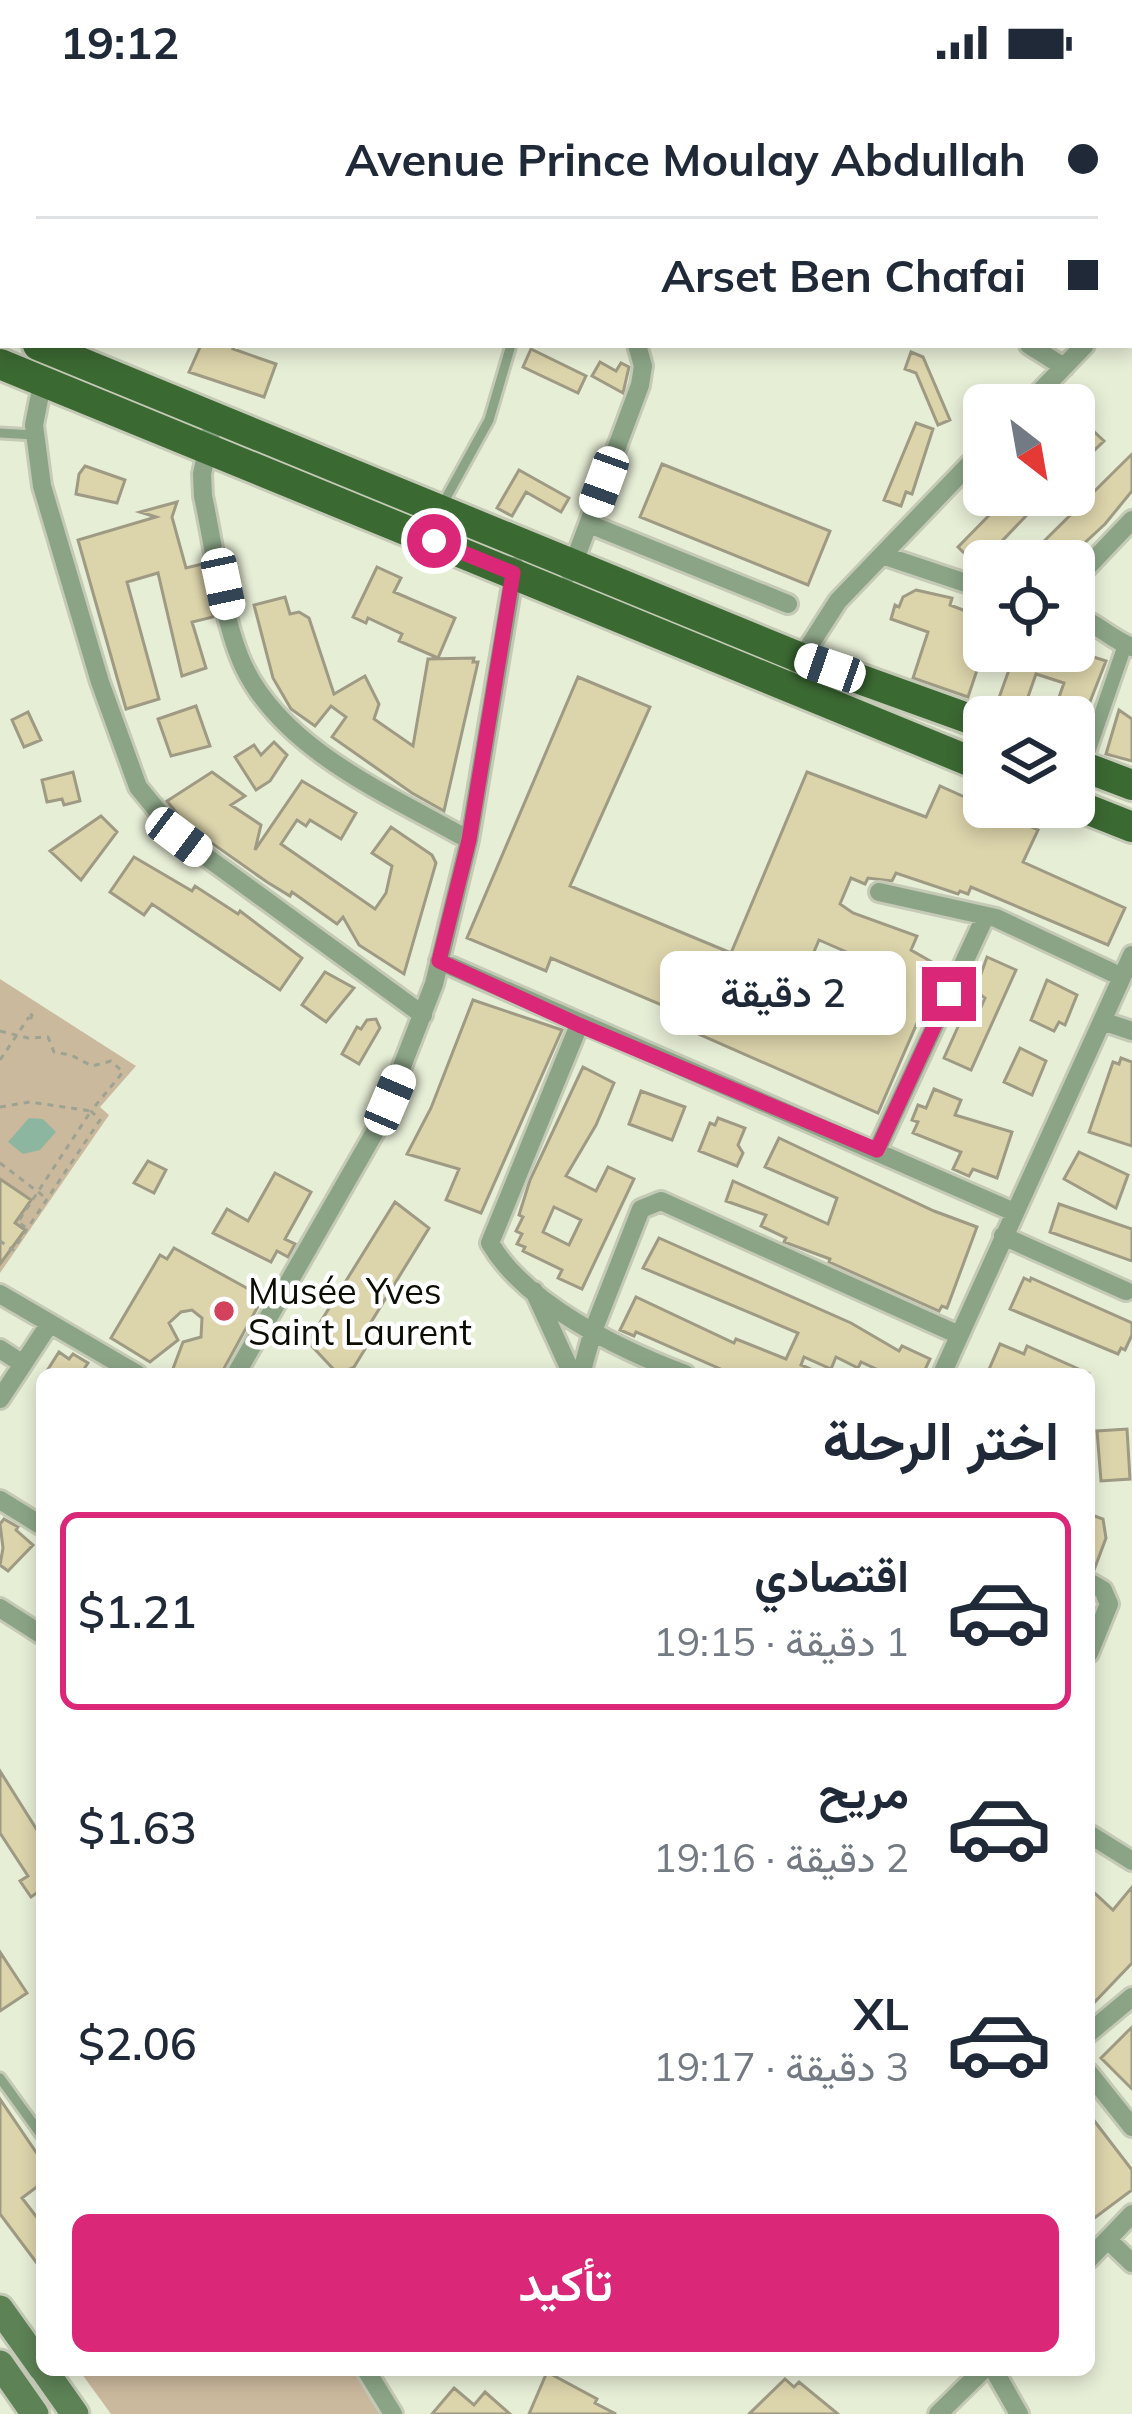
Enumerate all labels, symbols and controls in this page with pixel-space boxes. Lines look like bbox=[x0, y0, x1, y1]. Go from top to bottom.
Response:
text: 19:12 bbox=[60, 14, 179, 70]
text: Avenue Prince Moulay Abdullah bbox=[345, 131, 1026, 187]
text: Arset Ben Chafai bbox=[661, 247, 1026, 303]
north arrow bbox=[963, 384, 1095, 516]
map controls bbox=[963, 384, 1095, 828]
car bbox=[575, 442, 633, 522]
route start bbox=[407, 514, 461, 568]
button: locate bbox=[963, 540, 1095, 672]
car bbox=[198, 545, 248, 623]
car bbox=[790, 639, 870, 697]
button: layers bbox=[963, 696, 1095, 828]
car bbox=[139, 801, 219, 873]
callout: 2 دقيقة bbox=[661, 952, 907, 1036]
route end bbox=[922, 967, 976, 1021]
text: 2 دقيقة bbox=[720, 968, 846, 1017]
car bbox=[359, 1060, 421, 1140]
place label: Musée Yves Saint Laurent bbox=[248, 1268, 472, 1354]
marker: Musée Yves Saint Laurent bbox=[211, 1298, 237, 1324]
text: اختر الرحلة bbox=[823, 1406, 1059, 1474]
text: اقتصادي bbox=[754, 1547, 909, 1603]
icon: car bbox=[945, 1557, 1053, 1665]
text: $1.21 bbox=[78, 1583, 197, 1639]
text: 1 دقيقة · 19:15 bbox=[653, 1617, 909, 1666]
text: مريح bbox=[818, 1763, 909, 1819]
icon: car bbox=[945, 1773, 1053, 1881]
text: $1.63 bbox=[78, 1799, 197, 1855]
text: 2 دقيقة · 19:16 bbox=[653, 1833, 909, 1882]
text: XL bbox=[854, 1985, 909, 2041]
icon: car bbox=[945, 1989, 1053, 2097]
text: $2.06 bbox=[78, 2015, 197, 2071]
text: 3 دقيقة · 19:17 bbox=[653, 2042, 909, 2091]
button: تأكيد bbox=[72, 2214, 1059, 2352]

